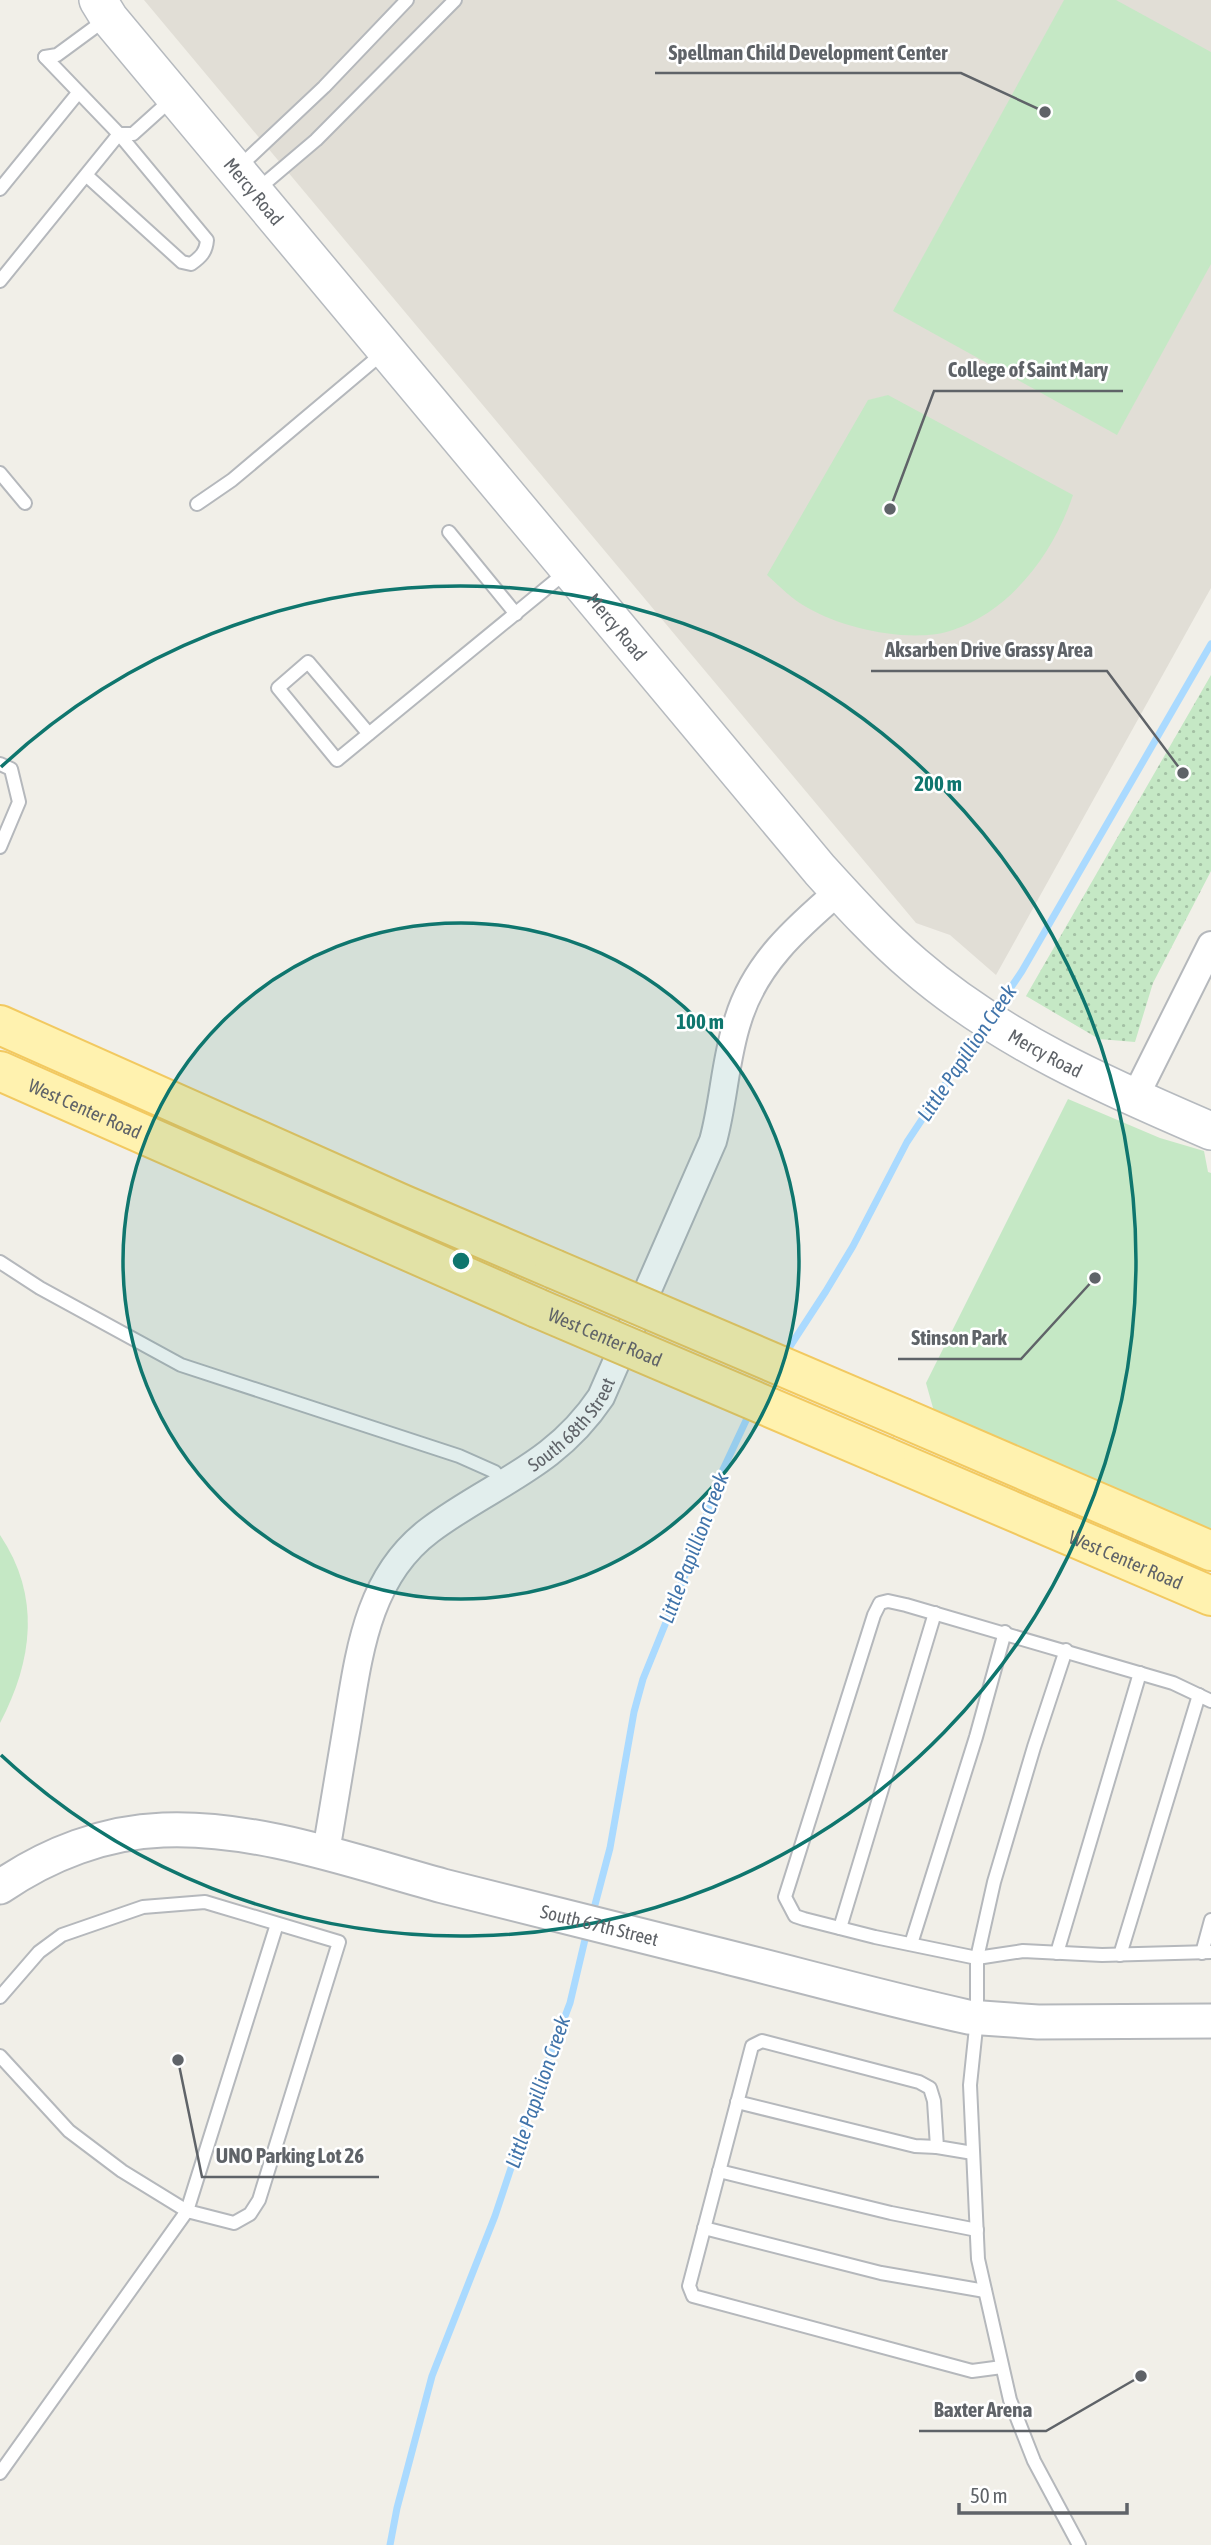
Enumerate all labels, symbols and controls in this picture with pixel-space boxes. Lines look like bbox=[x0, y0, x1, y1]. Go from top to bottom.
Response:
callout: Spellman Child Development Center bbox=[655, 31, 961, 73]
text: Spellman Child Development Center bbox=[669, 40, 948, 64]
street label: Mercy Road bbox=[219, 153, 288, 229]
callout: College of Saint Mary bbox=[934, 349, 1123, 391]
text: College of Saint Mary bbox=[948, 357, 1109, 381]
street label: Mercy Road bbox=[583, 589, 651, 665]
callout: Aksarben Drive Grassy Area bbox=[871, 629, 1107, 671]
text: Aksarben Drive Grassy Area bbox=[884, 637, 1093, 661]
text: 200 m bbox=[914, 771, 962, 795]
water label: Little Papillion Creek bbox=[912, 979, 1021, 1125]
text: 100 m bbox=[676, 1009, 724, 1033]
street label: Mercy Road bbox=[1004, 1024, 1086, 1082]
street label: West Center Road bbox=[25, 1074, 145, 1143]
centre of rings bbox=[449, 1249, 473, 1273]
street label: West Center Road bbox=[545, 1303, 665, 1371]
callout: Stinson Park bbox=[898, 1317, 1021, 1359]
text: Stinson Park bbox=[911, 1325, 1007, 1349]
street label: South 68th Street bbox=[524, 1374, 619, 1476]
water label: Little Papillion Creek bbox=[653, 1468, 733, 1626]
street label: West Center Road bbox=[1066, 1526, 1186, 1594]
street label: South 67th Street bbox=[538, 1900, 661, 1950]
water label: Little Papillion Creek bbox=[500, 2012, 575, 2171]
callout: UNO Parking Lot 26 bbox=[202, 2135, 379, 2177]
text: UNO Parking Lot 26 bbox=[216, 2143, 364, 2167]
callout: Baxter Arena bbox=[919, 2389, 1046, 2431]
text: Baxter Arena bbox=[934, 2397, 1033, 2421]
scale bar bbox=[959, 2472, 1127, 2516]
text: 50 m bbox=[970, 2483, 1008, 2507]

